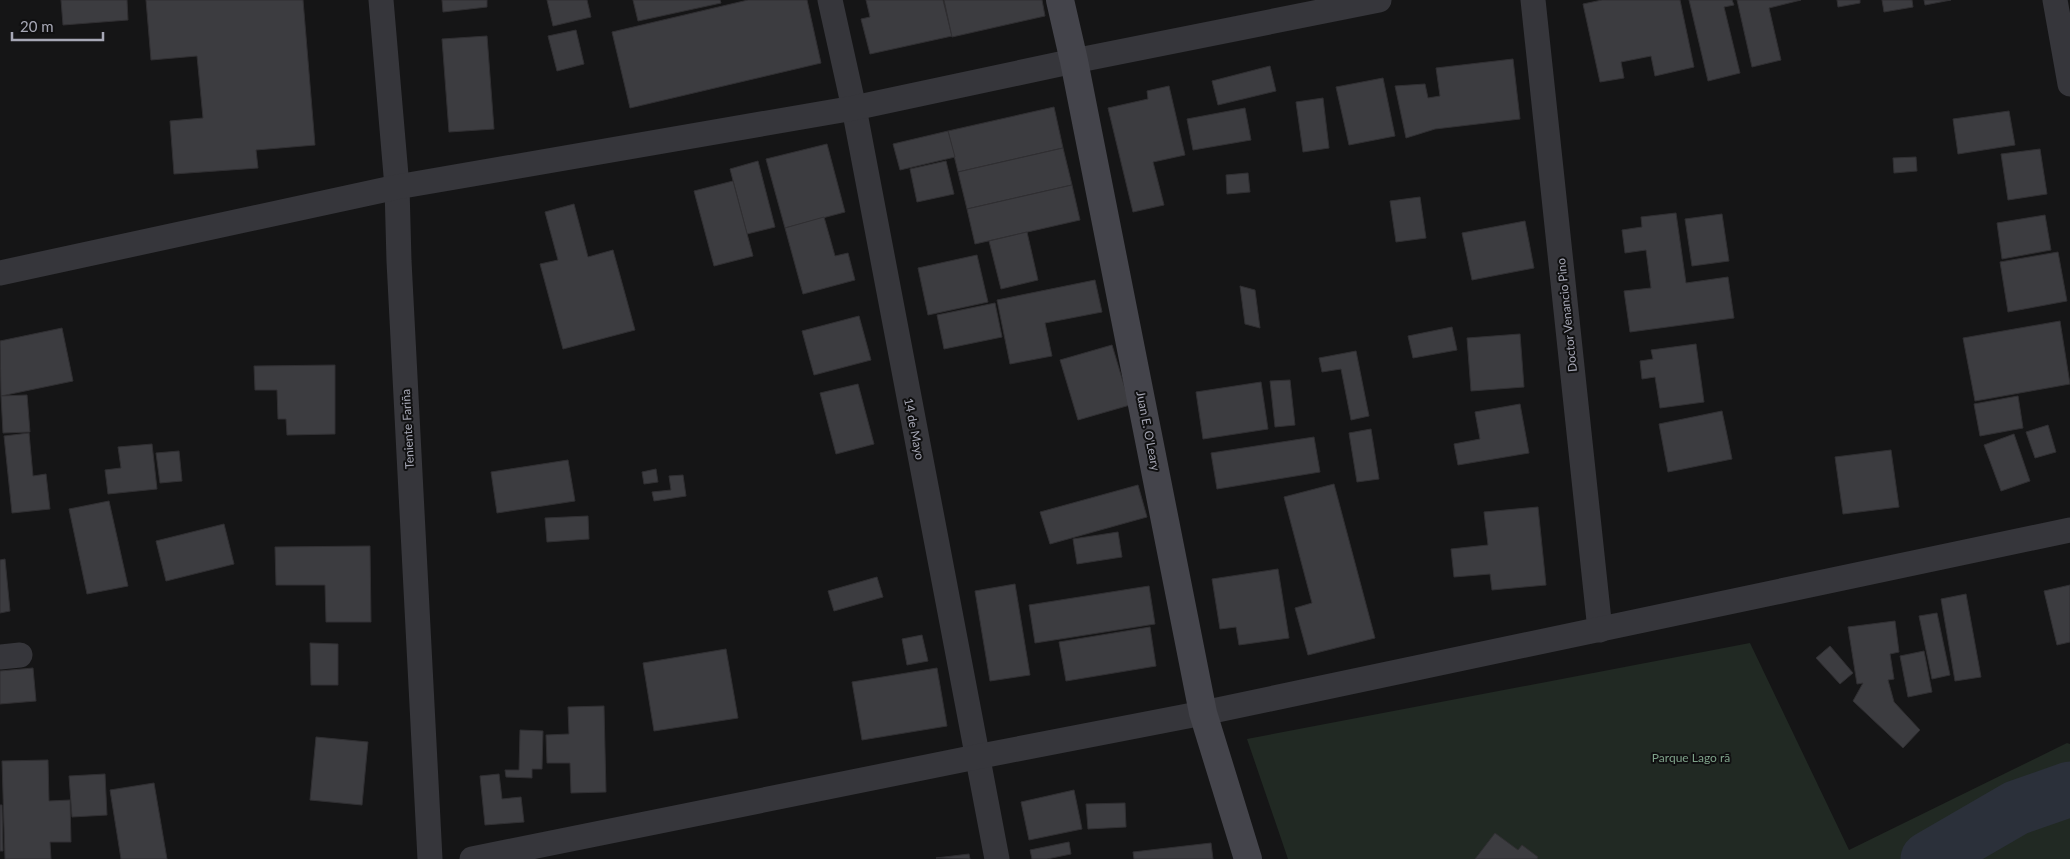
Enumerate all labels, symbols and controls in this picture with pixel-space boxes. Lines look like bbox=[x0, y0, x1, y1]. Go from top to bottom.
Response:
scale bar bbox=[12, 10, 104, 42]
text: 20 m bbox=[20, 17, 54, 35]
street label: Doctor Venancio Pino bbox=[1553, 257, 1580, 373]
street label: Teniente Fariña bbox=[398, 389, 417, 469]
street label: Juan E. O'Leary bbox=[1133, 390, 1164, 473]
street label: 14 de Mayo bbox=[901, 397, 928, 461]
park label: Parque Lago rã bbox=[1652, 750, 1730, 765]

